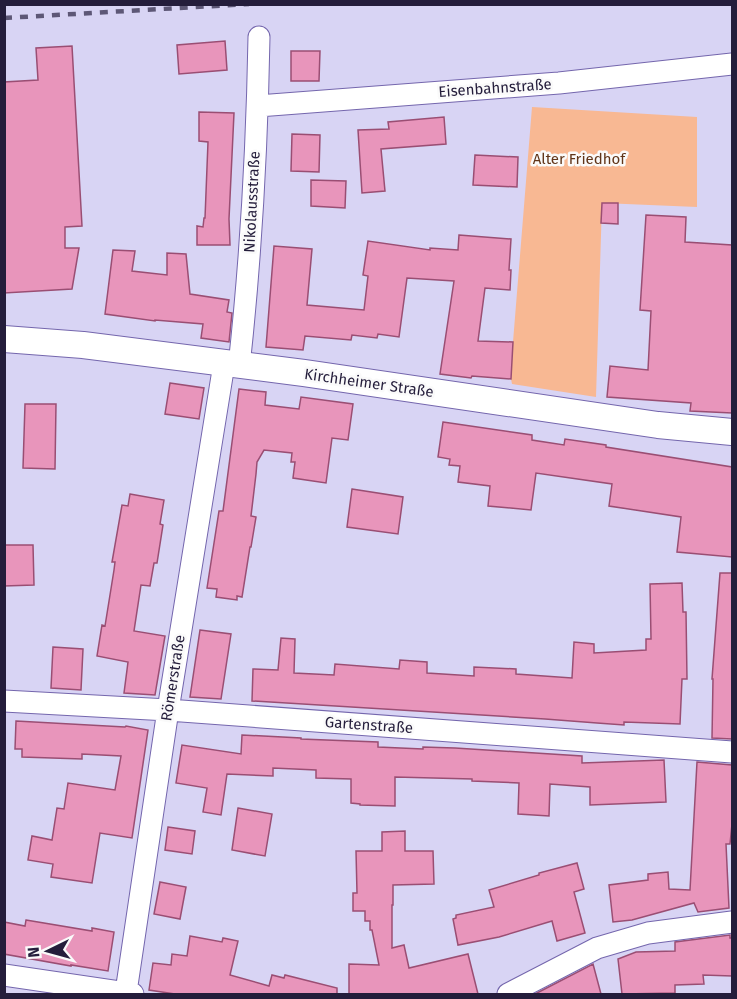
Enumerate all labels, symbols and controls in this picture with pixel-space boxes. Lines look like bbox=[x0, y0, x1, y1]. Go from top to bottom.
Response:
street label: Eisenbahnstraße bbox=[438, 75, 552, 101]
park label: Alter Friedhof bbox=[533, 150, 626, 168]
street label: Nikolausstraße bbox=[240, 151, 264, 253]
street label: Kirchheimer Straße bbox=[303, 365, 435, 401]
street label: Römerstraße bbox=[157, 634, 189, 722]
street label: Gartenstraße bbox=[324, 713, 414, 737]
north arrow bbox=[18, 921, 78, 981]
text: N bbox=[24, 946, 43, 958]

